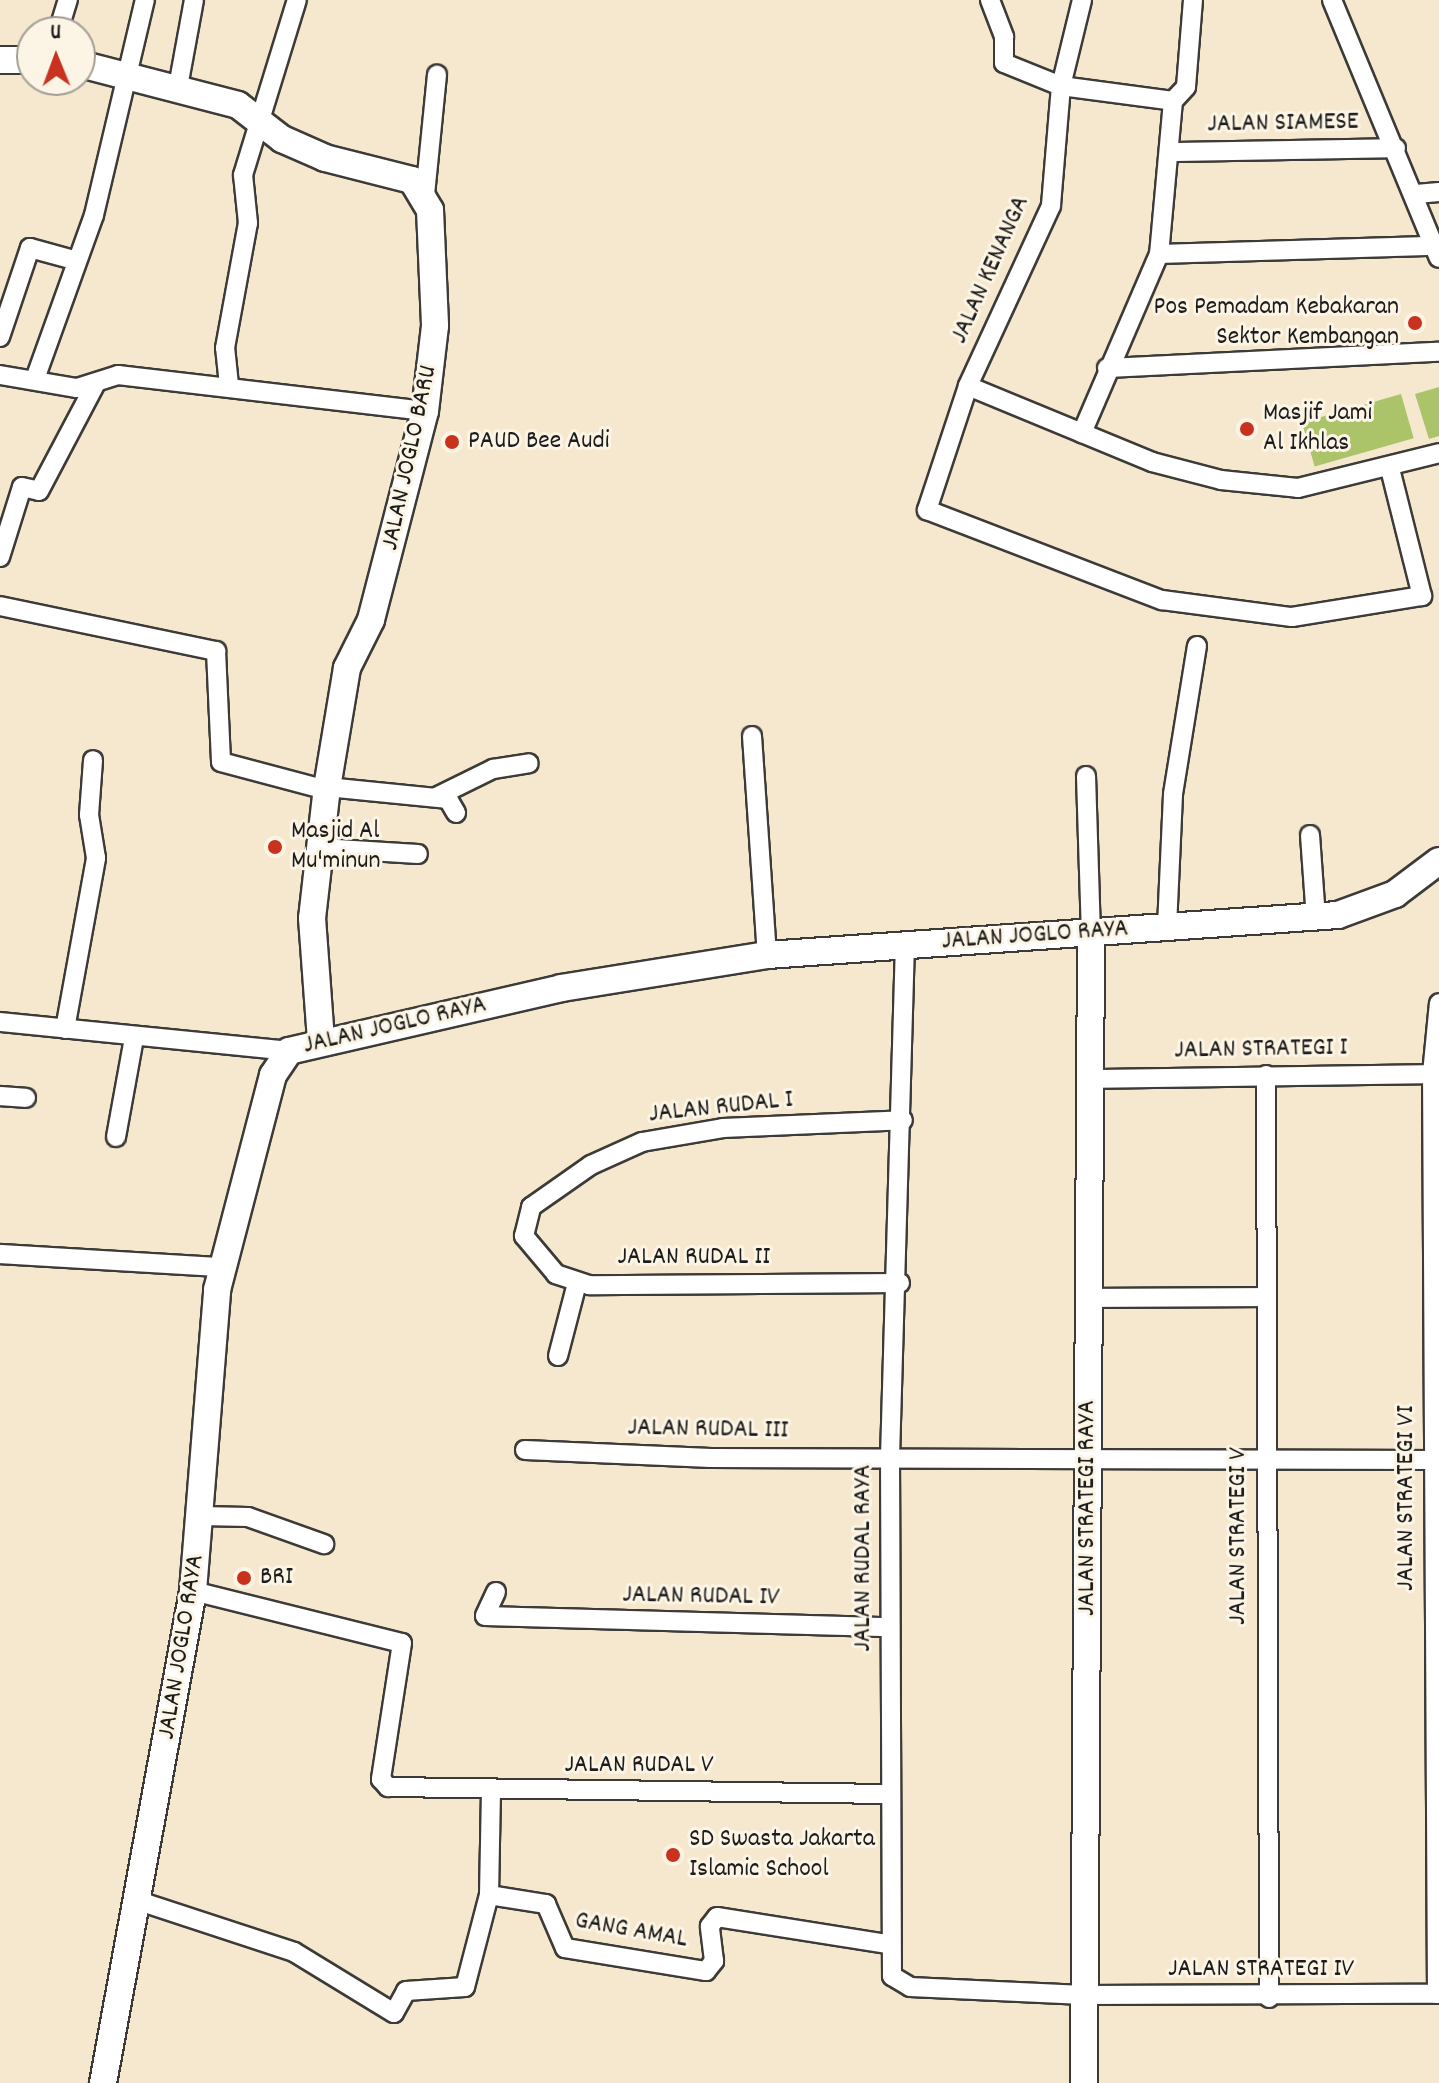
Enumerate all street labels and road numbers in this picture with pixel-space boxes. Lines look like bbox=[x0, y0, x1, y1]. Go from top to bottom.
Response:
street label: JALAN SIAMESE bbox=[1207, 107, 1359, 141]
street label: JALAN KENANGA bbox=[945, 191, 1037, 349]
street label: JALAN JOGLO BARU bbox=[375, 363, 445, 553]
street label: JALAN JOGLO RAYA bbox=[941, 914, 1129, 958]
street label: JALAN JOGLO RAYA bbox=[300, 990, 490, 1062]
street label: JALAN STRATEGI I bbox=[1174, 1033, 1348, 1067]
street label: JALAN RUDAL I bbox=[647, 1085, 795, 1131]
street label: JALAN RUDAL II bbox=[618, 1242, 770, 1274]
street label: JALAN STRATEGI RAYA bbox=[1072, 1400, 1104, 1616]
street label: JALAN STRATEGI VI bbox=[1391, 1405, 1423, 1591]
street label: JALAN RUDAL III bbox=[627, 1413, 789, 1447]
street label: JALAN STRATEGI V bbox=[1223, 1447, 1255, 1625]
street label: JALAN RUDAL RAYA bbox=[848, 1464, 880, 1652]
street label: JALAN JOGLO RAYA bbox=[152, 1552, 212, 1742]
street label: JALAN RUDAL IV bbox=[622, 1580, 780, 1614]
street label: JALAN RUDAL V bbox=[564, 1750, 714, 1782]
street label: GANG AMAL bbox=[572, 1906, 690, 1956]
street label: JALAN STRATEGI IV bbox=[1168, 1954, 1354, 1986]

